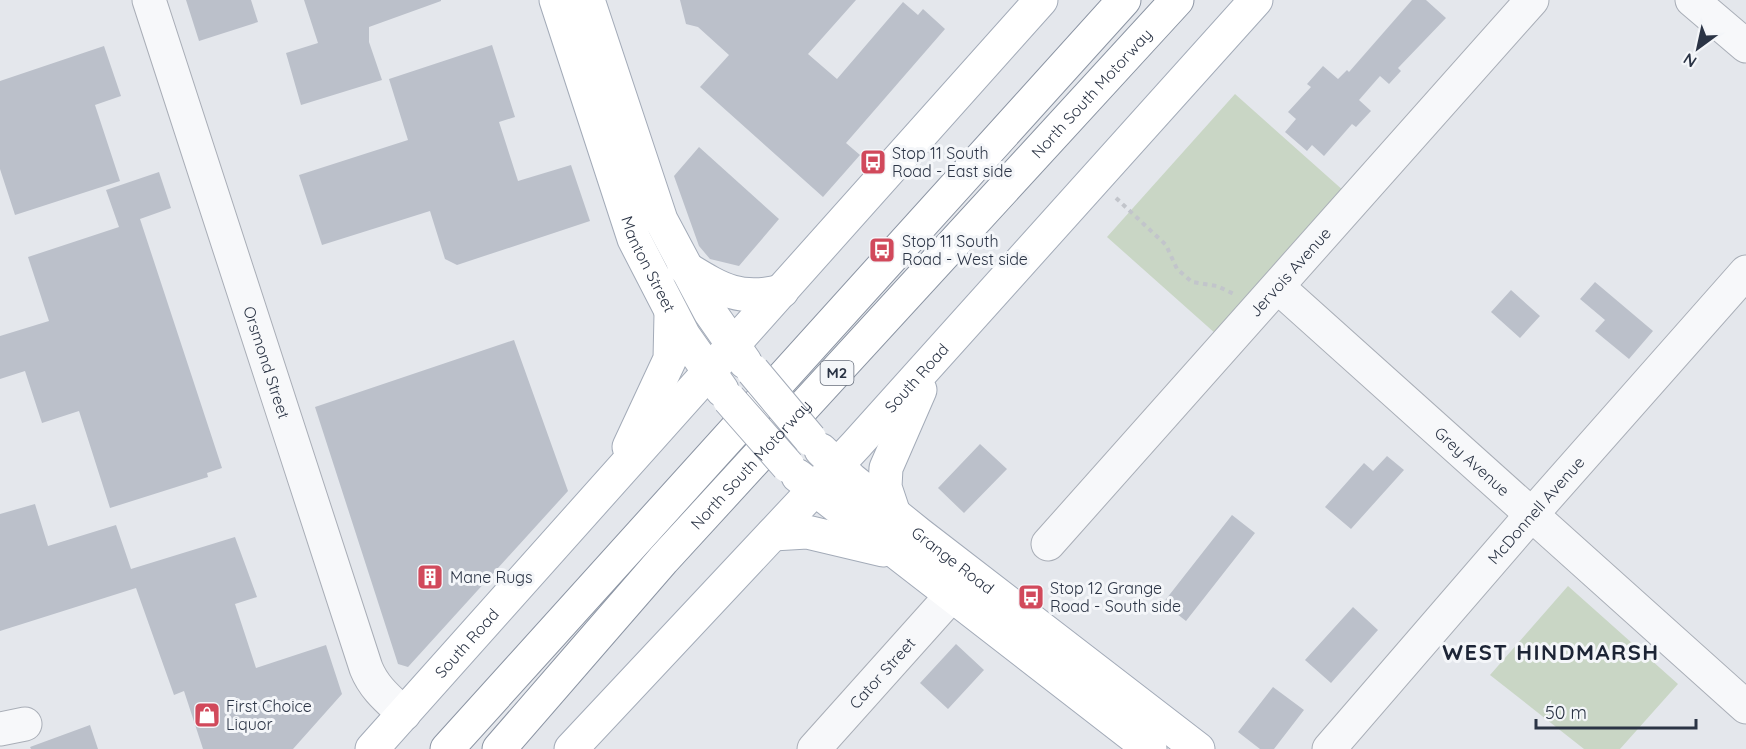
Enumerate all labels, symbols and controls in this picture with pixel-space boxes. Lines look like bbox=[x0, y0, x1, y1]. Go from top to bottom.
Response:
north arrow bbox=[1668, 18, 1728, 78]
street label: North South Motorway bbox=[1027, 24, 1156, 162]
text: N bbox=[1679, 49, 1700, 72]
place label: Stop 11 South Road - East side bbox=[892, 143, 1012, 181]
bus stop icon: Stop 11 South Road - East side bbox=[858, 147, 888, 177]
street label: Manton Street bbox=[617, 213, 680, 315]
street label: Jervois Avenue bbox=[1245, 223, 1335, 321]
place label: Stop 11 South Road - West side bbox=[902, 231, 1028, 269]
bus stop icon: Stop 11 South Road - West side bbox=[867, 235, 897, 265]
street label: Orsmond Street bbox=[239, 303, 294, 421]
street label: South Road bbox=[880, 339, 953, 417]
road number: M2 bbox=[820, 361, 854, 385]
street label: North South Motorway bbox=[686, 395, 815, 533]
street label: Grey Avenue bbox=[1431, 422, 1514, 500]
street label: McDonnell Avenue bbox=[1483, 452, 1588, 568]
street label: Grange Road bbox=[908, 522, 998, 598]
building icon: Mane Rugs bbox=[415, 562, 445, 592]
place label: Mane Rugs bbox=[450, 567, 532, 587]
place label: Stop 12 Grange Road - South side bbox=[1050, 578, 1181, 616]
bus stop icon: Stop 12 Grange Road - South side bbox=[1016, 582, 1046, 612]
street label: South Road bbox=[430, 604, 503, 682]
street label: Cator Street bbox=[845, 633, 919, 713]
district label: WEST HINDMARSH bbox=[1442, 638, 1660, 666]
scale bar bbox=[1536, 692, 1696, 730]
place label: First Choice Liquor bbox=[226, 696, 312, 734]
shop icon: First Choice Liquor bbox=[192, 700, 222, 730]
text: 50 m bbox=[1545, 701, 1587, 724]

